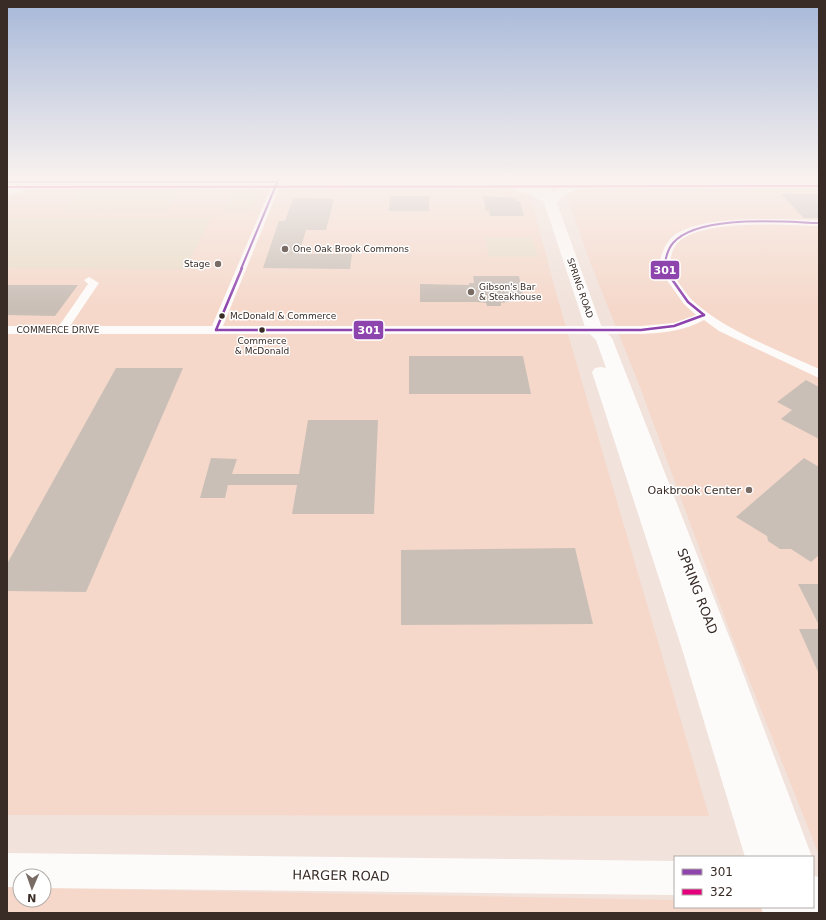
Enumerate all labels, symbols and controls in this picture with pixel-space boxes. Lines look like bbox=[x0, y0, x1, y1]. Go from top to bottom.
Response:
marker: One Oak Brook Commons bbox=[280, 244, 290, 254]
place label: One Oak Brook Commons bbox=[293, 244, 409, 254]
street label: SPRING ROAD bbox=[565, 257, 595, 319]
place label: Stage bbox=[184, 259, 210, 269]
marker: Stage bbox=[213, 259, 223, 269]
line badge: 301 bbox=[650, 260, 680, 280]
text: 301 bbox=[654, 264, 676, 277]
place label: Gibson's Bar & Steakhouse bbox=[479, 282, 542, 302]
marker: Gibson's Bar & Steakhouse bbox=[466, 287, 476, 297]
marker: McDonald & Commerce bbox=[217, 311, 227, 321]
place label: McDonald & Commerce bbox=[230, 311, 337, 321]
line badge: 301 bbox=[353, 320, 384, 340]
text: 301 bbox=[358, 324, 380, 337]
street label: COMMERCE DRIVE bbox=[17, 325, 100, 335]
marker: Commerce & McDonald bbox=[257, 325, 267, 335]
place label: Commerce & McDonald bbox=[235, 336, 289, 356]
place label: Oakbrook Center bbox=[648, 484, 741, 497]
marker: Oakbrook Center bbox=[744, 485, 754, 495]
street label: SPRING ROAD bbox=[674, 546, 721, 636]
legend bbox=[674, 856, 814, 908]
text: 301 bbox=[710, 865, 733, 879]
street label: HARGER ROAD bbox=[292, 867, 390, 884]
north arrow bbox=[12, 868, 52, 908]
text: 322 bbox=[710, 885, 733, 899]
text: N bbox=[27, 891, 37, 904]

